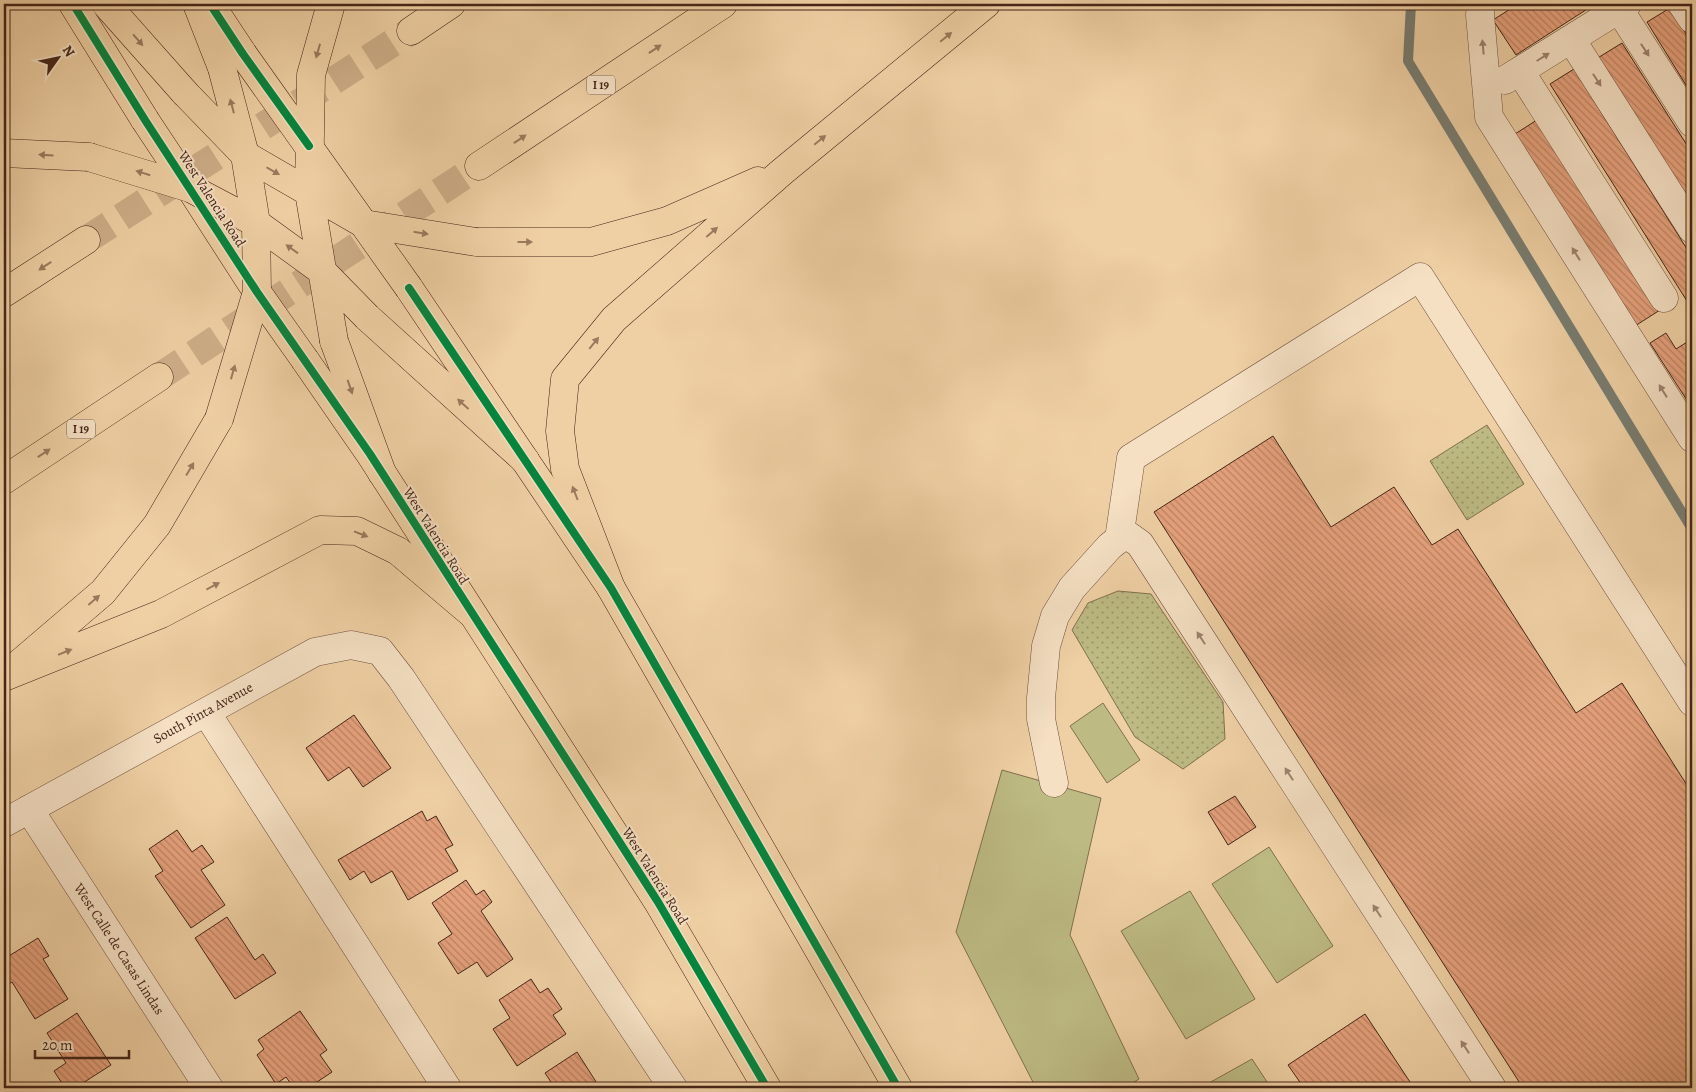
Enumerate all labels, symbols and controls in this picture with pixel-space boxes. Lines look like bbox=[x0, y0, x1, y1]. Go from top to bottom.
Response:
one-way arrow bbox=[939, 31, 952, 42]
north arrow bbox=[32, 32, 82, 82]
one-way arrow bbox=[133, 34, 144, 47]
one-way arrow bbox=[1478, 38, 1486, 54]
text: N bbox=[58, 42, 79, 61]
one-way arrow bbox=[314, 43, 322, 58]
one-way arrow bbox=[1641, 43, 1650, 56]
one-way arrow bbox=[648, 44, 662, 54]
one-way arrow bbox=[1536, 52, 1549, 61]
one-way arrow bbox=[1592, 74, 1602, 87]
road number: I 19 bbox=[587, 76, 615, 94]
one-way arrow bbox=[228, 98, 236, 113]
one-way arrow bbox=[513, 134, 527, 144]
one-way arrow bbox=[813, 134, 826, 145]
street label: West Valencia Road bbox=[173, 146, 250, 251]
one-way arrow bbox=[38, 151, 54, 159]
one-way arrow bbox=[267, 167, 280, 176]
one-way arrow bbox=[136, 169, 151, 177]
one-way arrow bbox=[706, 226, 718, 238]
one-way arrow bbox=[413, 230, 429, 238]
one-way arrow bbox=[517, 238, 533, 246]
one-way arrow bbox=[286, 244, 299, 255]
one-way arrow bbox=[1571, 247, 1581, 260]
one-way arrow bbox=[39, 262, 52, 271]
one-way arrow bbox=[588, 337, 599, 350]
one-way arrow bbox=[230, 365, 238, 380]
one-way arrow bbox=[347, 379, 354, 394]
one-way arrow bbox=[1658, 385, 1667, 398]
one-way arrow bbox=[458, 398, 470, 410]
road number: I 19 bbox=[67, 419, 95, 438]
one-way arrow bbox=[38, 448, 51, 458]
one-way arrow bbox=[185, 463, 194, 476]
street label: West Valencia Road bbox=[398, 483, 474, 588]
one-way arrow bbox=[571, 485, 579, 500]
one-way arrow bbox=[354, 531, 369, 538]
one-way arrow bbox=[206, 582, 221, 590]
one-way arrow bbox=[87, 594, 100, 605]
one-way arrow bbox=[1196, 631, 1205, 644]
one-way arrow bbox=[58, 648, 72, 656]
street label: South Pinta Avenue bbox=[150, 678, 256, 748]
one-way arrow bbox=[1284, 768, 1293, 781]
street label: West Valencia Road bbox=[617, 823, 693, 928]
street label: West Calle de Casas Lindas bbox=[69, 879, 169, 1018]
one-way arrow bbox=[1372, 904, 1382, 917]
scale bar bbox=[35, 1027, 129, 1059]
text: 20 m bbox=[42, 1035, 73, 1055]
one-way arrow bbox=[1460, 1041, 1470, 1054]

